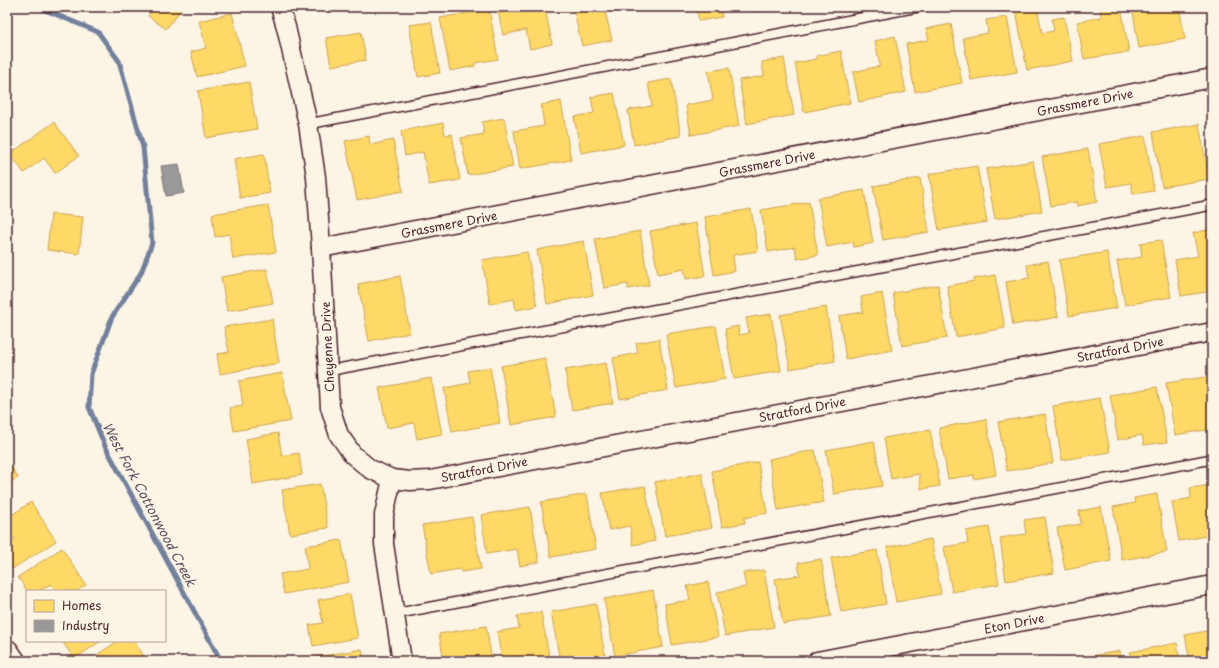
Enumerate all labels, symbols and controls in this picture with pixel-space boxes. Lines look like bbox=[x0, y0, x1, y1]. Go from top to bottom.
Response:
street label: Grassmere Drive bbox=[1035, 84, 1135, 120]
street label: Grassmere Drive bbox=[717, 145, 817, 181]
street label: Grassmere Drive bbox=[399, 206, 499, 242]
street label: Cheyenne Drive bbox=[316, 301, 338, 393]
street label: Stratford Drive bbox=[1075, 332, 1165, 366]
street label: Stratford Drive bbox=[757, 392, 847, 426]
water label: West Fork Cottonwood Creek bbox=[99, 419, 202, 590]
street label: Stratford Drive bbox=[439, 452, 529, 486]
legend bbox=[26, 590, 166, 642]
text: Homes bbox=[62, 596, 101, 614]
street label: Eton Drive bbox=[982, 608, 1046, 638]
text: Industry bbox=[62, 616, 110, 634]

